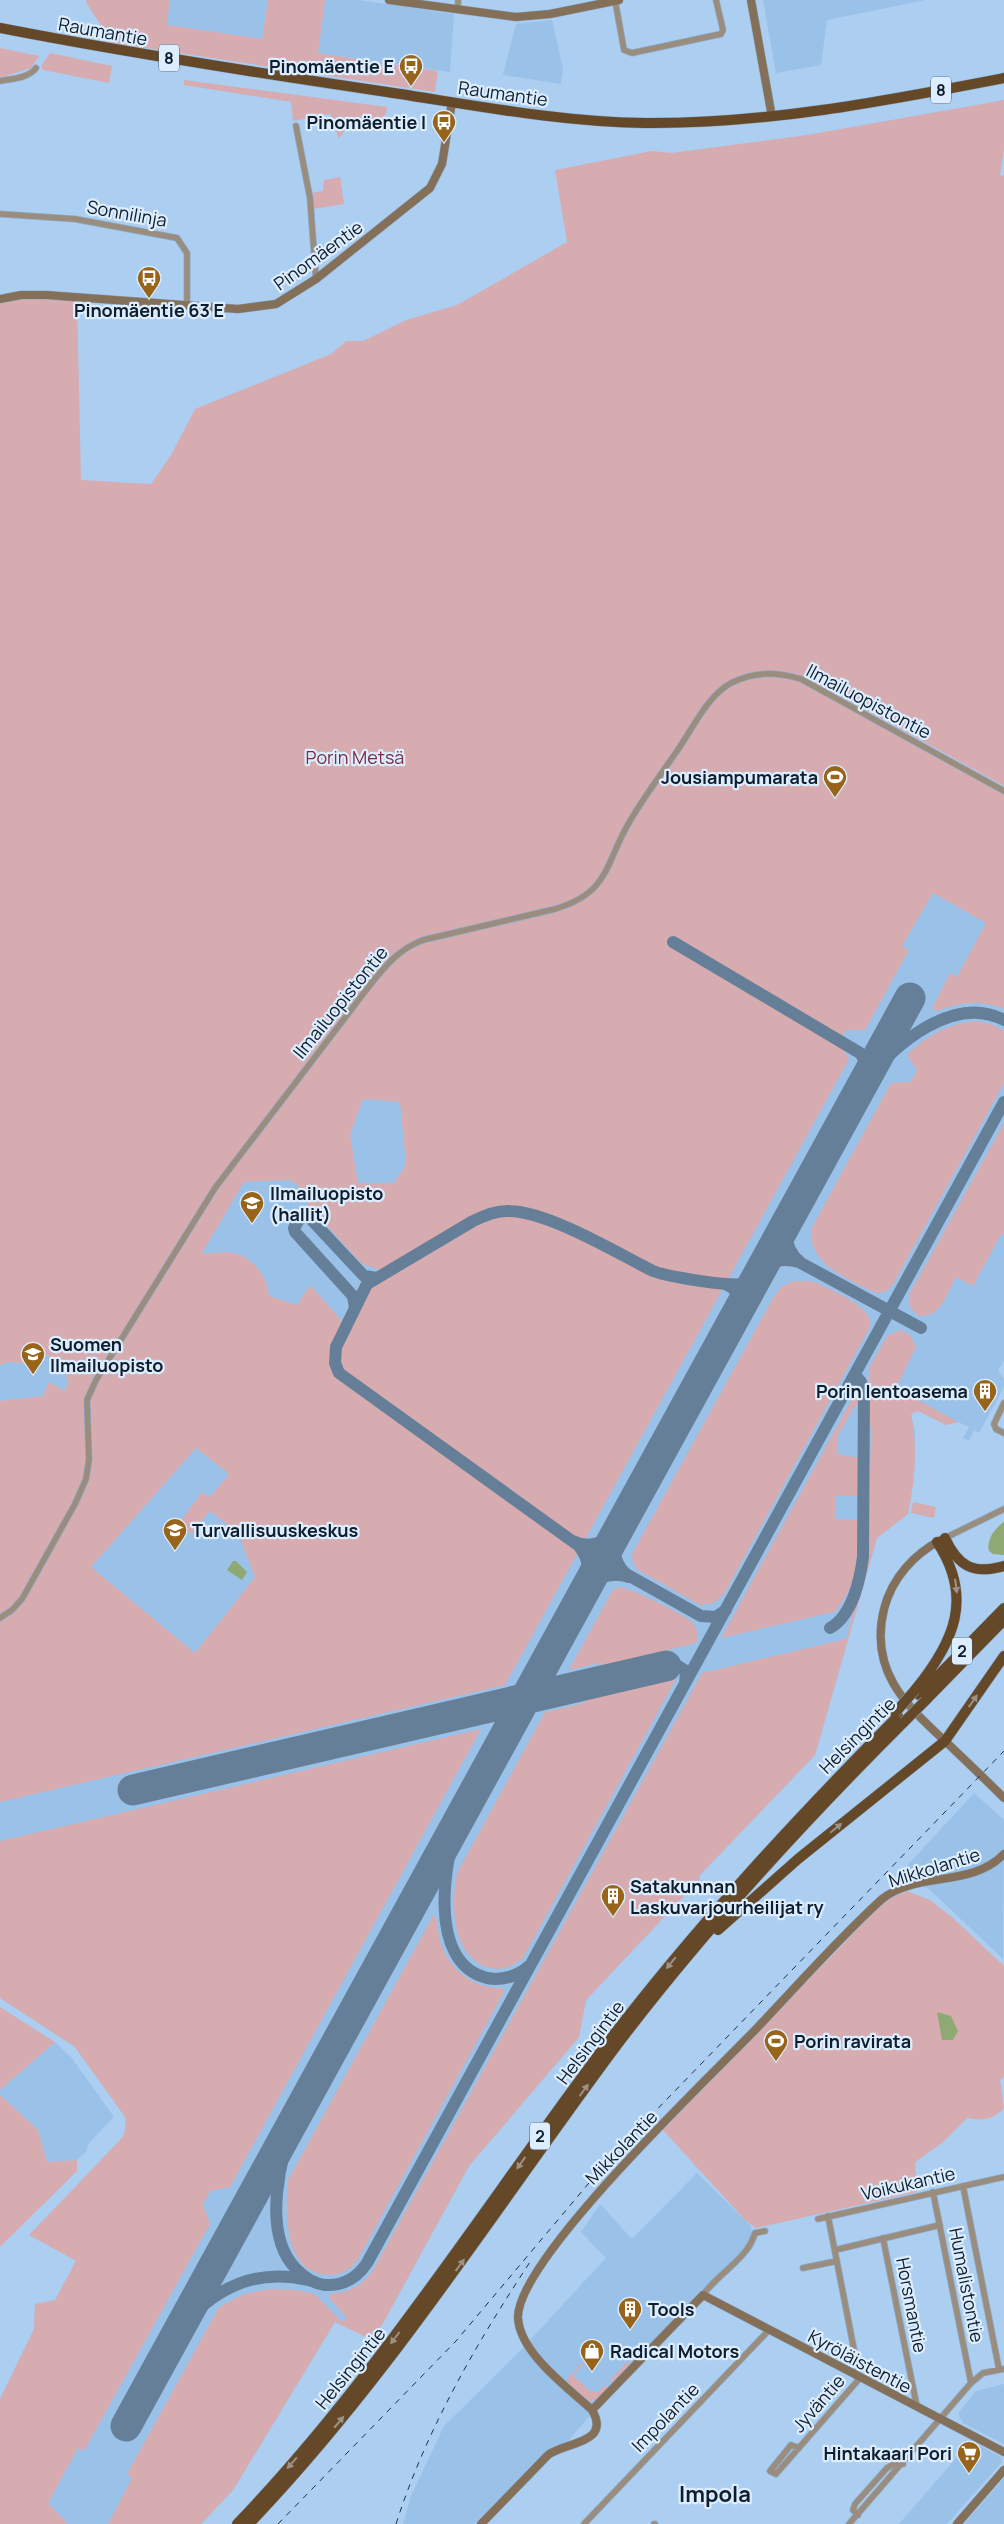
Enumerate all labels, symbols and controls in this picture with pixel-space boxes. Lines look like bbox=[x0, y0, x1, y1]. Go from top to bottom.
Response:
street label: Raumantie bbox=[57, 11, 149, 51]
road number: 8 bbox=[159, 44, 179, 72]
bus stop icon: Pinomäentie E bbox=[398, 53, 424, 87]
place label: Pinomäentie E bbox=[269, 54, 394, 78]
street label: Raumantie bbox=[457, 75, 549, 111]
road number: 8 bbox=[931, 76, 951, 104]
bus stop icon: Pinomäentie I bbox=[431, 109, 457, 143]
place label: Pinomäentie I bbox=[307, 110, 426, 134]
street label: Sonnilinja bbox=[85, 194, 169, 232]
street label: Pinomäentie bbox=[269, 215, 367, 295]
bus stop icon: Pinomäentie 63 E bbox=[136, 265, 162, 299]
place label: Pinomäentie 63 E bbox=[74, 298, 224, 322]
street label: Ilmailuopistontie bbox=[803, 658, 935, 744]
park label: Porin Metsä bbox=[306, 745, 404, 769]
sports icon: Jousiampumarata bbox=[822, 764, 848, 798]
place label: Jousiampumarata bbox=[661, 765, 818, 789]
street label: Ilmailuopistontie bbox=[287, 941, 393, 1063]
place label: Ilmailuopisto (hallit) bbox=[270, 1181, 383, 1226]
school or university icon: Ilmailuopisto (hallit) bbox=[239, 1190, 265, 1224]
place label: Suomen Ilmailuopisto bbox=[50, 1332, 163, 1377]
school or university icon: Suomen Ilmailuopisto bbox=[20, 1341, 46, 1375]
building icon: Porin lentoasema bbox=[972, 1378, 998, 1412]
place label: Porin lentoasema bbox=[816, 1379, 968, 1403]
school or university icon: Turvallisuuskeskus bbox=[162, 1517, 188, 1551]
place label: Turvallisuuskeskus bbox=[192, 1518, 358, 1542]
one-way arrow bbox=[952, 1579, 960, 1595]
road number: 2 bbox=[952, 1638, 972, 1664]
street label: Helsingintie bbox=[814, 1692, 900, 1778]
one-way arrow bbox=[968, 1694, 978, 1708]
one-way arrow bbox=[829, 1823, 842, 1834]
street label: Mikkolantie bbox=[885, 1842, 983, 1892]
place label: Satakunnan Laskuvarjourheilijat ry bbox=[630, 1874, 824, 1919]
building icon: Satakunnan Laskuvarjourheilijat ry bbox=[600, 1883, 626, 1917]
one-way arrow bbox=[665, 1957, 676, 1970]
street label: Helsingintie bbox=[551, 1995, 629, 2089]
sports icon: Porin ravirata bbox=[763, 2028, 789, 2062]
place label: Porin ravirata bbox=[794, 2029, 911, 2053]
one-way arrow bbox=[579, 2084, 590, 2097]
street label: Mikkolantie bbox=[580, 2105, 662, 2189]
road number: 2 bbox=[530, 2122, 550, 2150]
one-way arrow bbox=[516, 2157, 526, 2170]
street label: Voikukantie bbox=[859, 2161, 957, 2205]
street label: Humalistontie bbox=[944, 2226, 990, 2344]
street label: Horsmantie bbox=[891, 2255, 933, 2355]
one-way arrow bbox=[454, 2259, 465, 2272]
building icon: Tools bbox=[617, 2296, 643, 2330]
place label: Tools bbox=[648, 2297, 695, 2321]
street label: Helsingintie bbox=[310, 2322, 390, 2414]
street label: Kyröläistentie bbox=[804, 2324, 916, 2398]
one-way arrow bbox=[390, 2331, 401, 2344]
shop icon: Radical Motors bbox=[579, 2338, 605, 2372]
place label: Radical Motors bbox=[610, 2339, 739, 2363]
street label: Jyväntie bbox=[786, 2369, 850, 2437]
street label: Impolantie bbox=[626, 2377, 704, 2457]
one-way arrow bbox=[334, 2416, 345, 2429]
supermarket icon: Hintakaari Pori bbox=[956, 2440, 982, 2474]
place label: Hintakaari Pori bbox=[824, 2441, 952, 2465]
one-way arrow bbox=[286, 2457, 298, 2469]
district label: Impola bbox=[679, 2479, 751, 2509]

